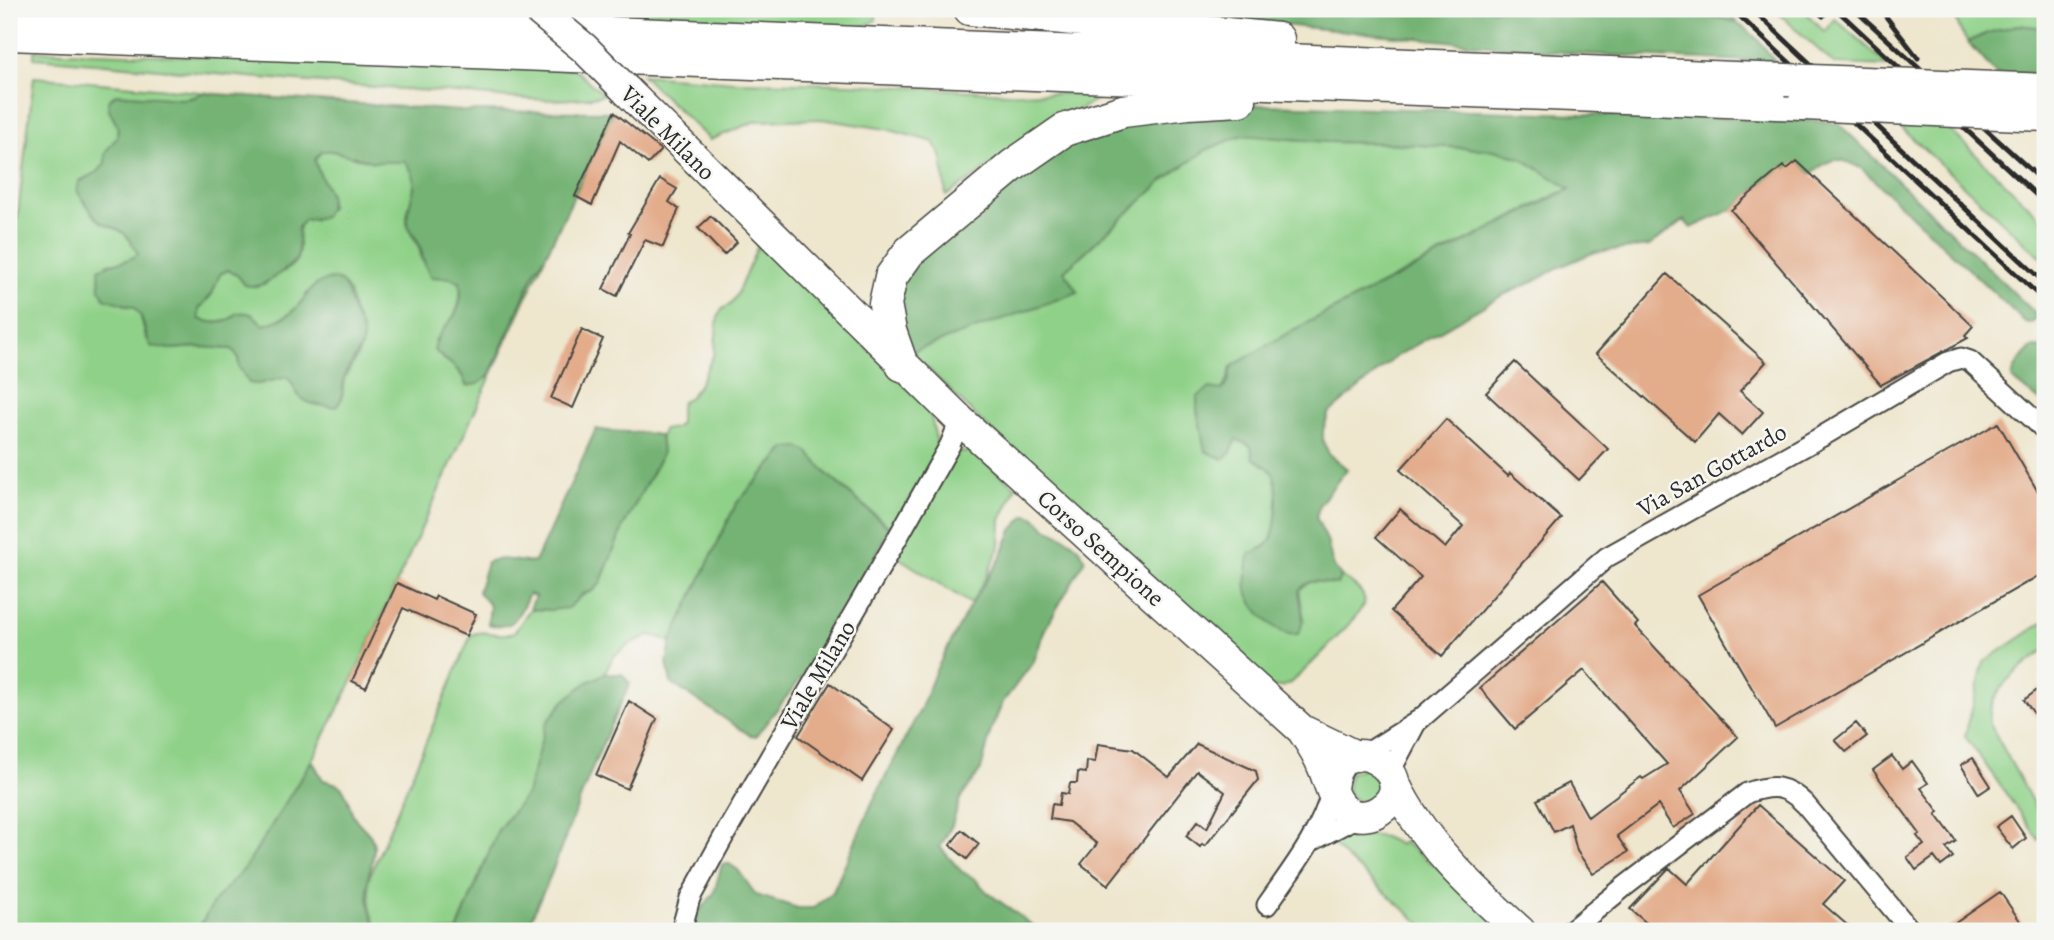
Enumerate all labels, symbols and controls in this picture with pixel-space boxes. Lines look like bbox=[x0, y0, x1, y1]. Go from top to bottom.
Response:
street label: Viale Milano bbox=[613, 78, 722, 187]
street label: Via San Gottardo bbox=[1631, 416, 1792, 525]
street label: Corso Sempione bbox=[1031, 482, 1171, 614]
street label: Viale Milano bbox=[772, 614, 863, 736]

